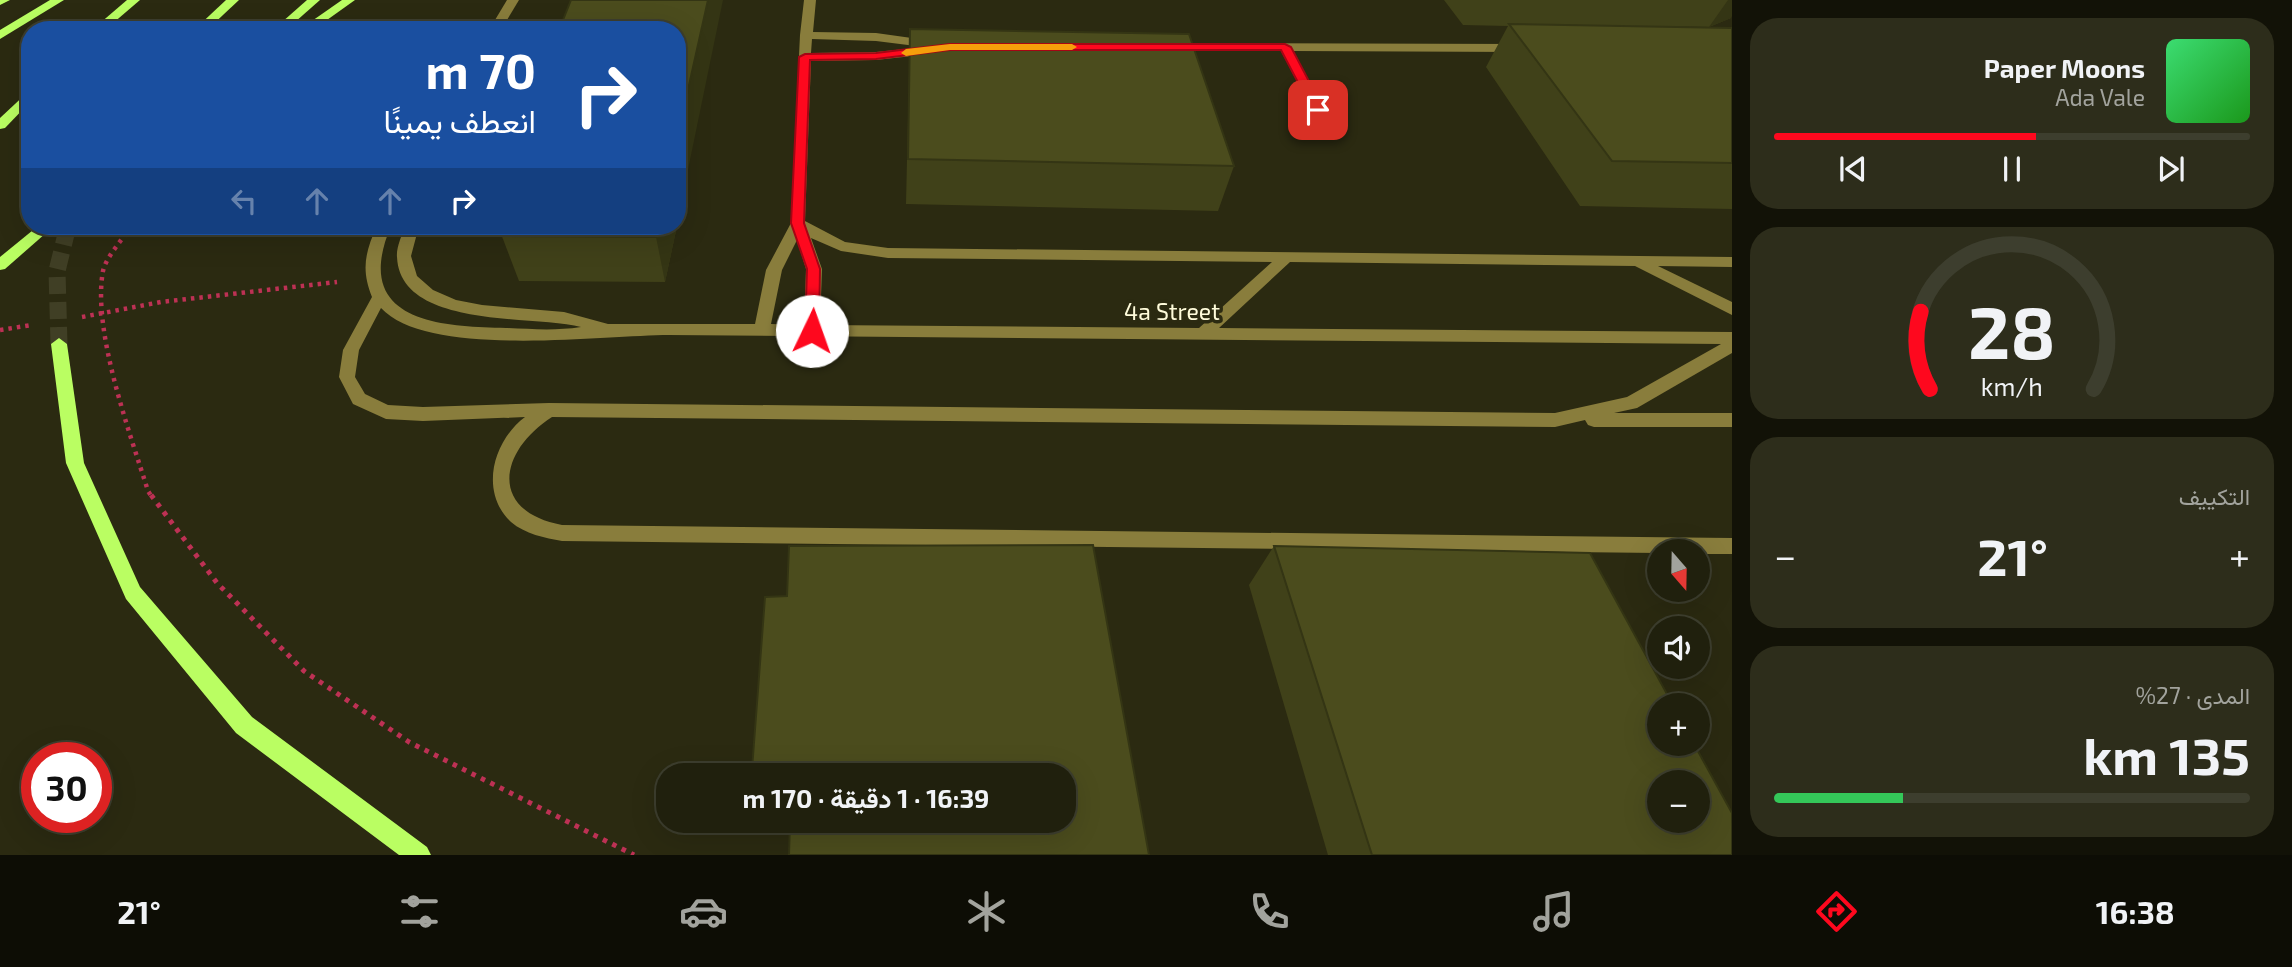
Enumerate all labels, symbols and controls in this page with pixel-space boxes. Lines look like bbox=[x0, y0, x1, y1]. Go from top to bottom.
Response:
text: 70 m bbox=[425, 40, 536, 99]
icon: right bbox=[560, 49, 651, 140]
text: Paper Moons bbox=[1984, 52, 2145, 83]
pin bbox=[1288, 80, 1348, 140]
text: Ada Vale bbox=[2055, 83, 2145, 111]
icon: arrive bbox=[1299, 91, 1337, 129]
text: انعطف يمينًا bbox=[384, 101, 536, 139]
icon: previous bbox=[1834, 150, 1872, 188]
icon: pause bbox=[1993, 150, 2031, 188]
icon: next bbox=[2152, 150, 2190, 188]
icon: left bbox=[225, 182, 263, 220]
icon: ahead bbox=[298, 182, 336, 220]
icon: ahead bbox=[371, 182, 409, 220]
icon: right bbox=[444, 182, 482, 220]
text: 28 bbox=[1968, 286, 2056, 374]
position arrow bbox=[775, 294, 849, 368]
street label: 4a Street bbox=[1124, 297, 1220, 325]
text: km/h bbox=[1981, 371, 2043, 401]
text: التكييف bbox=[2179, 482, 2250, 510]
text: 21° bbox=[1977, 524, 2048, 586]
text: − bbox=[1774, 532, 1796, 578]
text: + bbox=[2229, 532, 2250, 578]
north arrow bbox=[1647, 539, 1710, 602]
map controls bbox=[1647, 539, 1710, 833]
button: sound bbox=[1647, 616, 1710, 679]
text: المدى · 27% bbox=[2135, 681, 2250, 709]
button: + bbox=[1647, 693, 1710, 756]
text: 135 km bbox=[2083, 723, 2250, 785]
speed limit sign: 30 bbox=[21, 742, 112, 833]
button: − bbox=[1647, 770, 1710, 833]
text: 16:39 · 1 دقيقة · 170 m bbox=[743, 782, 989, 813]
icon: filters bbox=[395, 887, 444, 936]
icon: car bbox=[679, 887, 728, 936]
icon: climate bbox=[962, 887, 1011, 936]
icon: phone bbox=[1245, 887, 1294, 936]
icon: music bbox=[1529, 887, 1578, 936]
icon: directions bbox=[1812, 887, 1861, 936]
text: 21° bbox=[117, 892, 161, 930]
text: 16:38 bbox=[2096, 892, 2175, 930]

